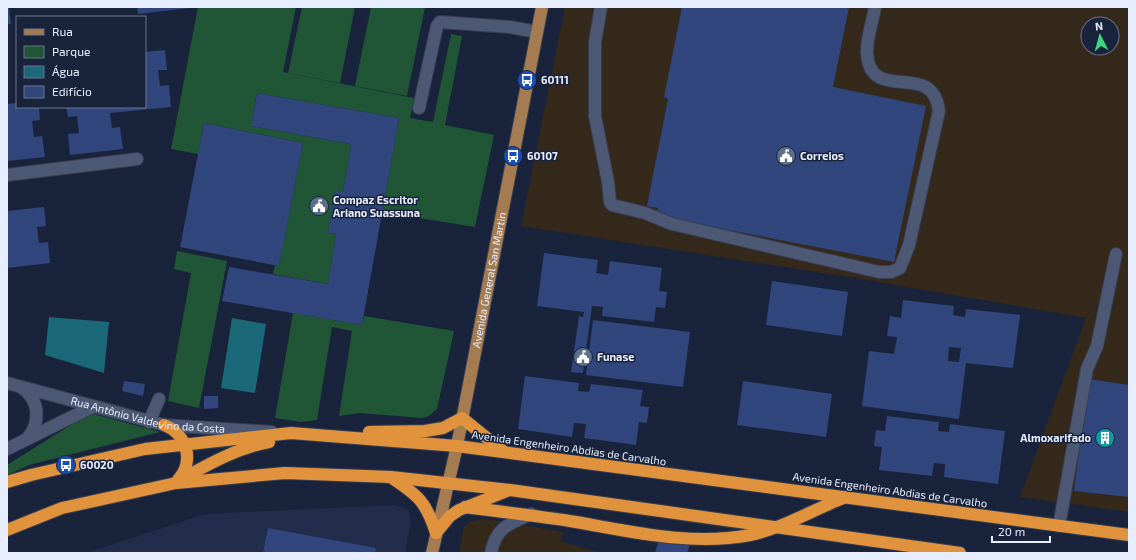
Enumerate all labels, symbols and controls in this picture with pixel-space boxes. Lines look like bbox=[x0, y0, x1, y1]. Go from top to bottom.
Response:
legend bbox=[16, 16, 146, 108]
north arrow bbox=[1080, 16, 1120, 56]
text: N bbox=[1094, 19, 1104, 32]
text: Rua bbox=[52, 24, 73, 38]
text: Parque bbox=[52, 44, 90, 58]
text: Água bbox=[52, 64, 80, 78]
bus stop icon: 60111 bbox=[516, 69, 538, 91]
place label: 60111 bbox=[541, 73, 569, 86]
text: Edifício bbox=[52, 84, 92, 98]
bus stop icon: 60107 bbox=[502, 145, 524, 167]
public building icon: Correios bbox=[775, 145, 797, 167]
place label: 60107 bbox=[527, 149, 558, 162]
place label: Correios bbox=[800, 149, 844, 162]
place label: Compaz Escritor Ariano Suassuna bbox=[333, 193, 420, 219]
public building icon: Compaz Escritor Ariano Suassuna bbox=[308, 195, 330, 217]
street label: Avenida General San Martin bbox=[469, 211, 508, 349]
public building icon: Funase bbox=[572, 346, 594, 368]
place label: Funase bbox=[597, 350, 634, 363]
street label: Rua Antônio Valdevino da Costa bbox=[69, 393, 226, 435]
street label: Avenida Engenheiro Abdias de Carvalho bbox=[471, 427, 667, 468]
building icon: Almoxarifado bbox=[1094, 427, 1116, 449]
place label: Almoxarifado bbox=[1020, 431, 1091, 444]
bus stop icon: 60020 bbox=[55, 454, 77, 476]
place label: 60020 bbox=[80, 458, 114, 471]
street label: Avenida Engenheiro Abdias de Carvalho bbox=[792, 469, 988, 510]
scale bar bbox=[992, 518, 1050, 544]
text: 20 m bbox=[998, 524, 1025, 538]

